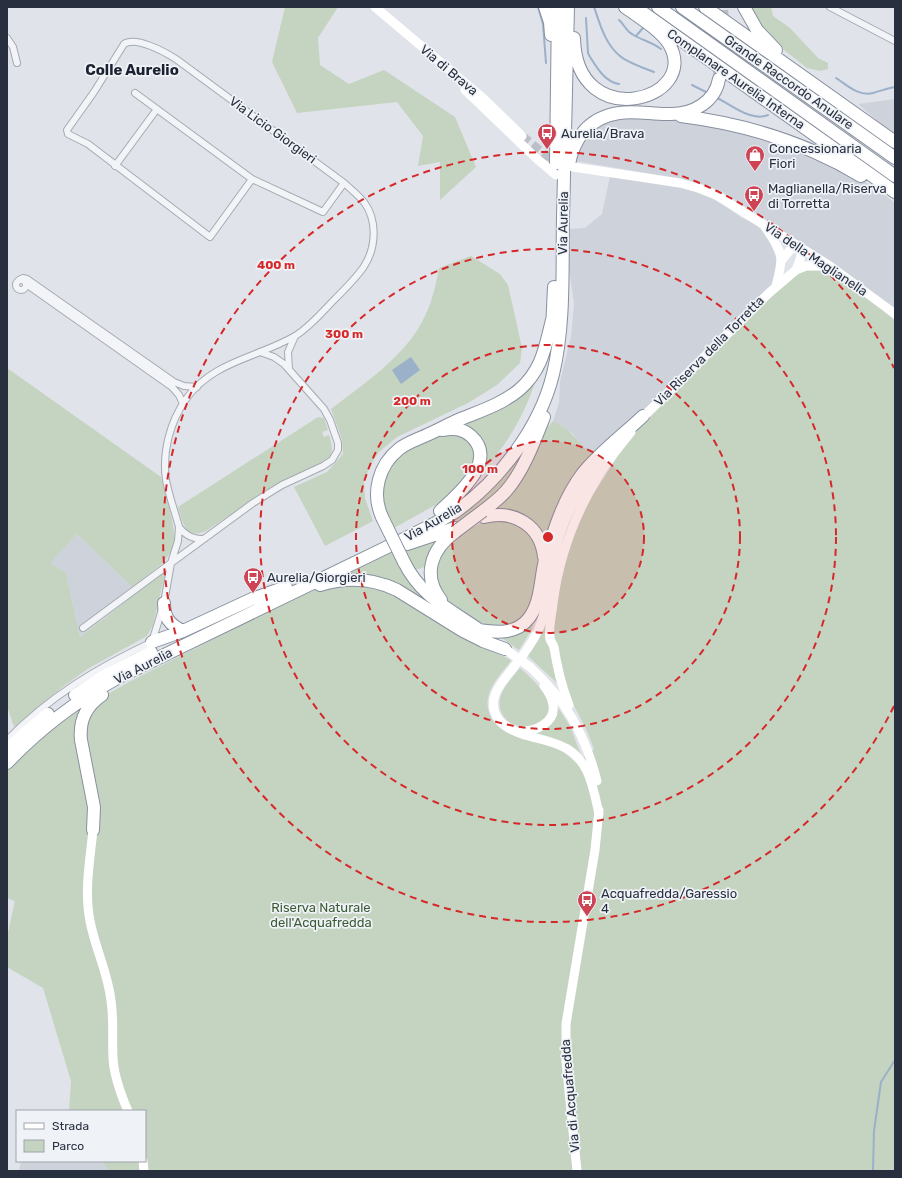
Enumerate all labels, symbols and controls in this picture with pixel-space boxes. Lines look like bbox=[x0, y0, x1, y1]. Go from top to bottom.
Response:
street label: Complanare Aurelia Interna bbox=[664, 26, 808, 132]
street label: Grande Raccordo Anulare bbox=[722, 32, 856, 132]
street label: Via di Brava bbox=[417, 42, 481, 98]
district label: Colle Aurelio bbox=[85, 61, 179, 79]
street label: Via Licio Giorgieri bbox=[226, 93, 319, 167]
bus stop icon: Aurelia/Brava bbox=[536, 122, 558, 150]
place label: Aurelia/Brava bbox=[561, 126, 644, 141]
place label: Concessionaria Fiori bbox=[769, 141, 862, 171]
shop icon: Concessionaria Fiori bbox=[744, 144, 766, 172]
place label: Maglianella/Riserva di Torretta bbox=[768, 181, 887, 211]
bus stop icon: Maglianella/Riserva di Torretta bbox=[743, 184, 765, 212]
street label: Via Aurelia bbox=[555, 191, 571, 255]
street label: Via della Maglianella bbox=[761, 219, 870, 300]
text: 400 m bbox=[257, 258, 295, 272]
street label: Via Riserva della Torretta bbox=[651, 293, 767, 409]
text: 300 m bbox=[325, 327, 363, 341]
text: 200 m bbox=[393, 394, 431, 408]
text: 100 m bbox=[462, 462, 498, 476]
street label: Via Aurelia bbox=[402, 500, 464, 544]
centre of rings bbox=[541, 530, 555, 544]
bus stop icon: Aurelia/Giorgieri bbox=[242, 566, 264, 594]
place label: Aurelia/Giorgieri bbox=[267, 570, 366, 586]
street label: Via Aurelia bbox=[111, 645, 175, 687]
place label: Acquafredda/Garessio 4 bbox=[601, 886, 737, 916]
bus stop icon: Acquafredda/Garessio 4 bbox=[576, 889, 598, 917]
park label: Riserva Naturale dell'Acquafredda bbox=[270, 900, 372, 930]
street label: Via di Acquafredda bbox=[558, 1039, 582, 1153]
legend bbox=[16, 1110, 146, 1162]
text: Strada bbox=[52, 1119, 89, 1133]
text: Parco bbox=[52, 1139, 84, 1153]

